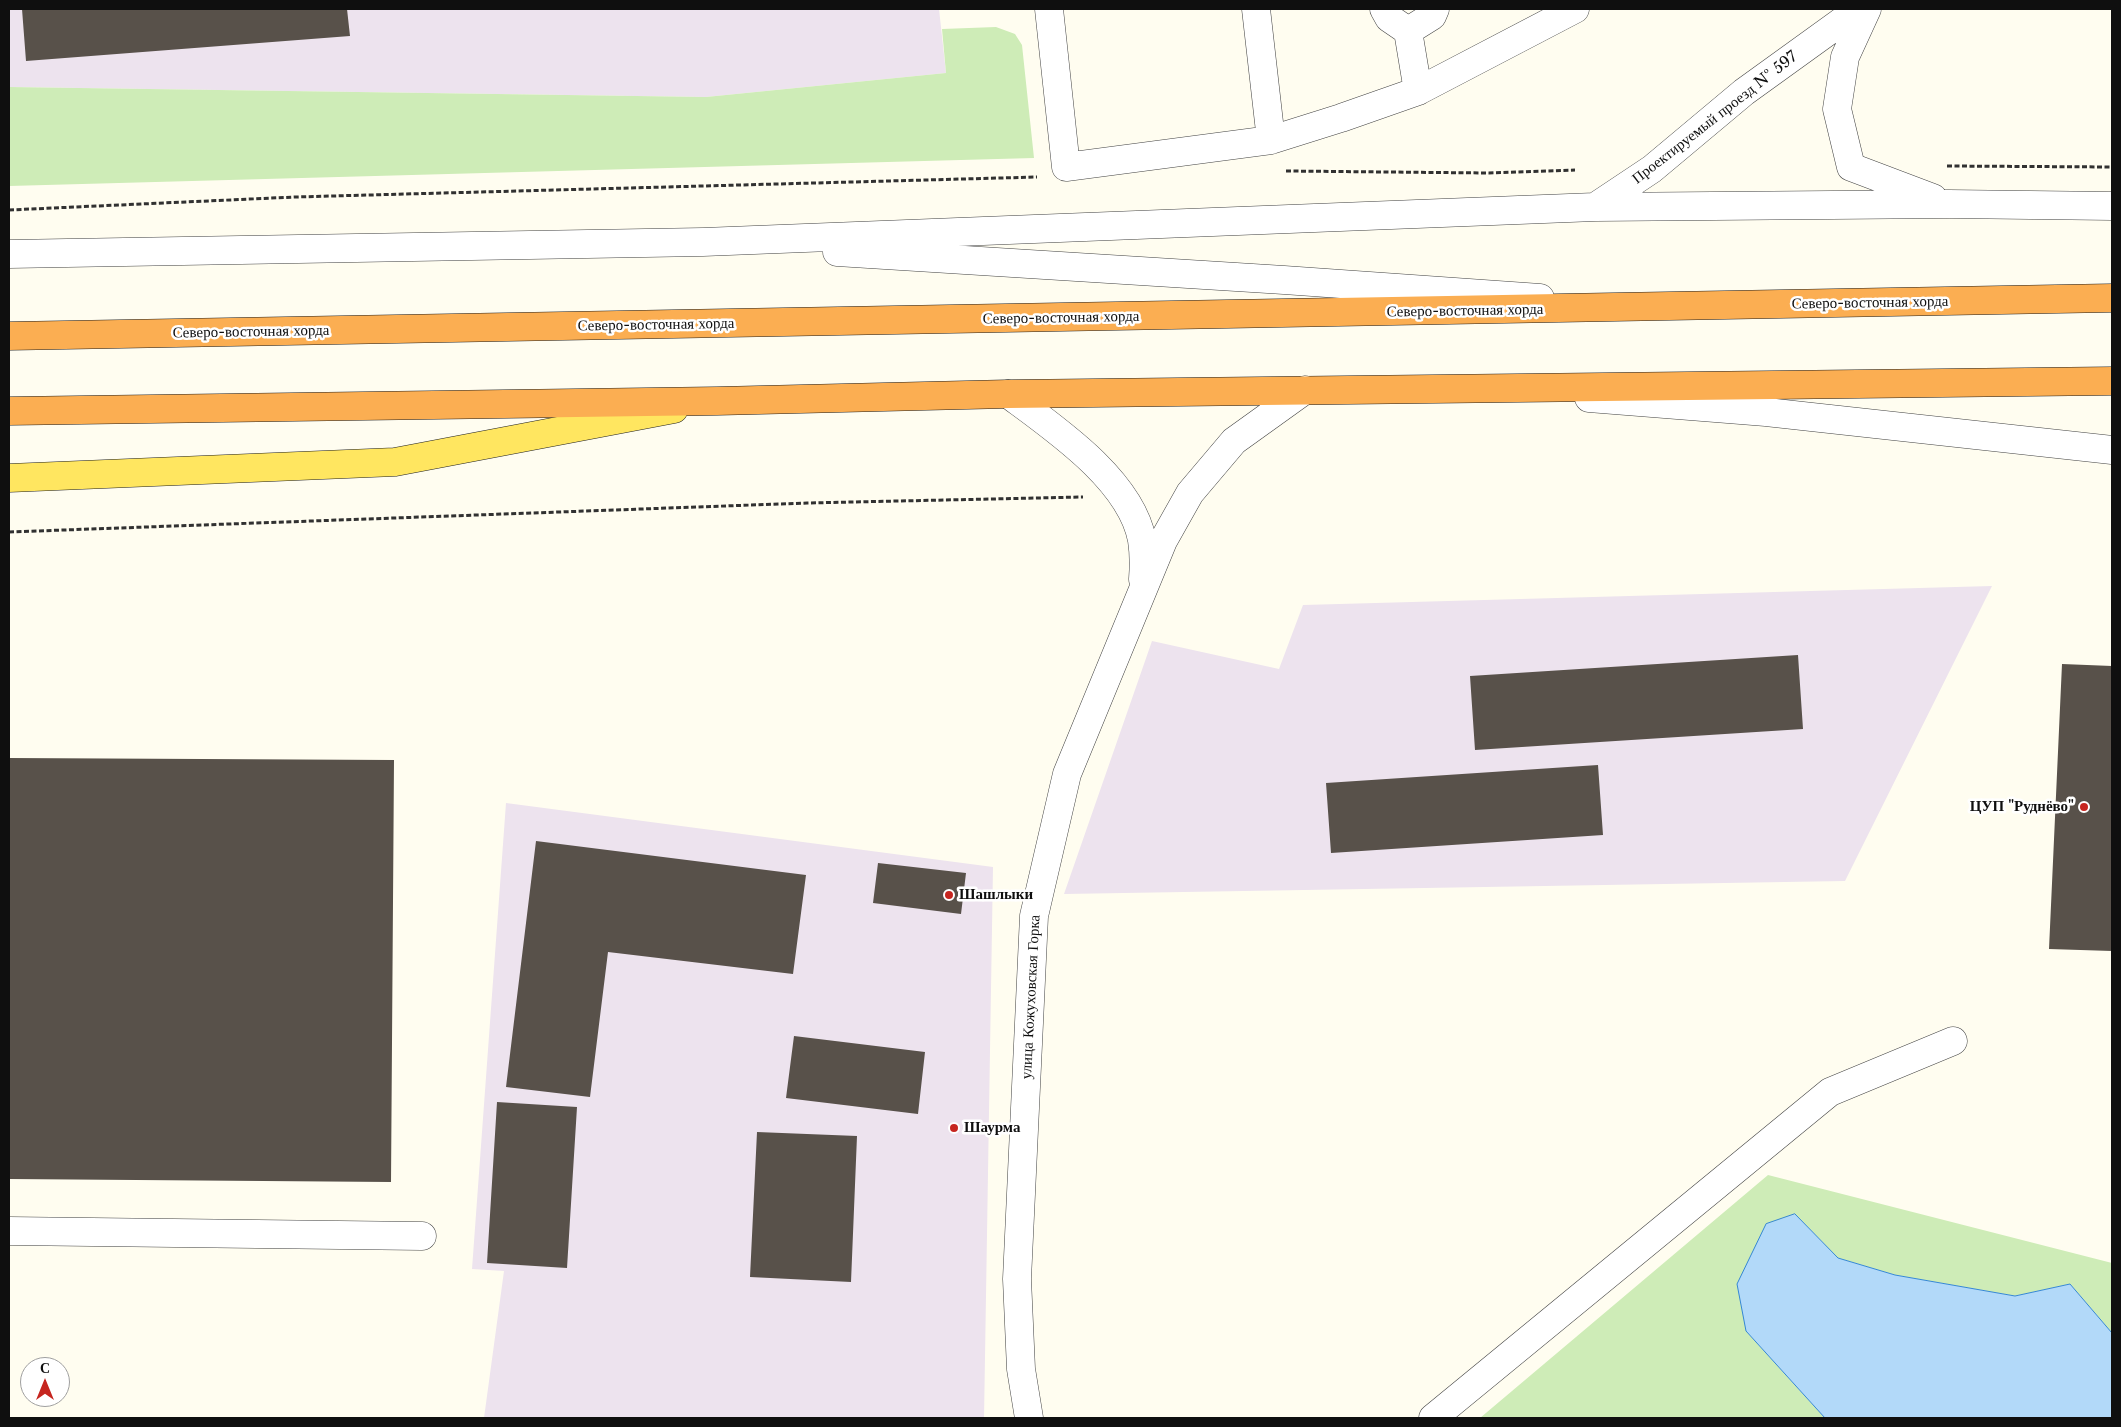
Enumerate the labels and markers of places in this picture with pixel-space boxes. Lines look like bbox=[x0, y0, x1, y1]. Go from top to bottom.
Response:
place label: ЦУП "Руднёво" bbox=[1970, 798, 2074, 816]
marker: ЦУП "Руднёво" bbox=[2078, 801, 2090, 813]
place label: Шашлыки bbox=[959, 886, 1033, 904]
marker: Шашлыки bbox=[943, 889, 955, 901]
place label: Шаурма bbox=[964, 1119, 1020, 1137]
marker: Шаурма bbox=[948, 1122, 960, 1134]

